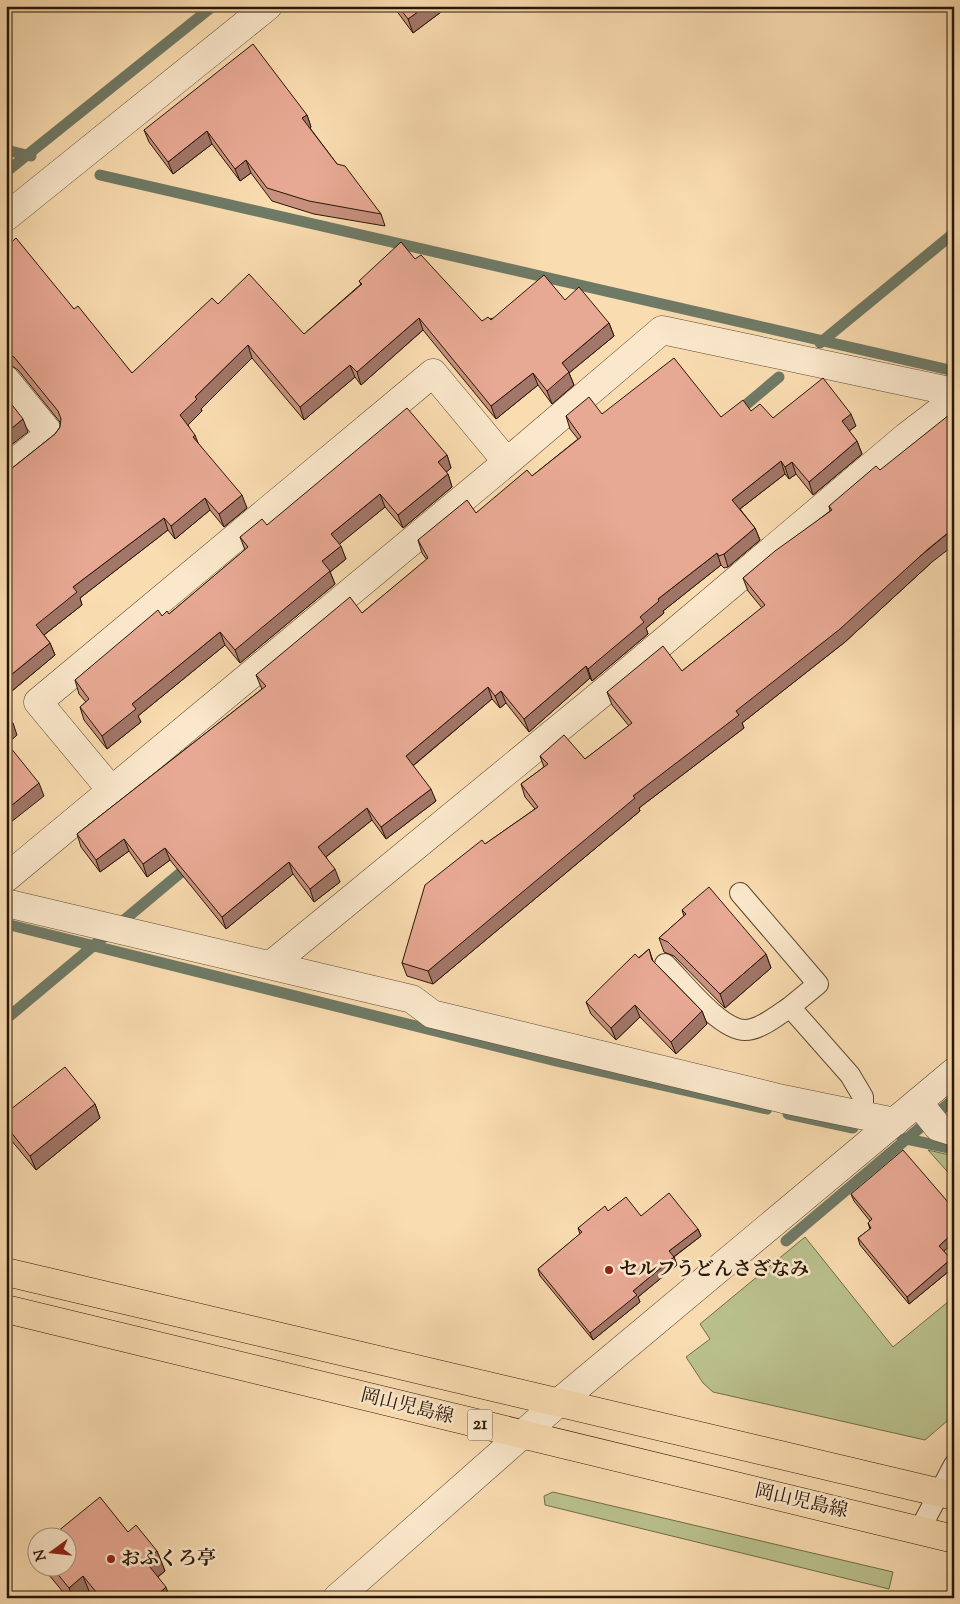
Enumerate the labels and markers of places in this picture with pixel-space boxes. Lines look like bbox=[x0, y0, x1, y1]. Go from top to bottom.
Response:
place label: セルフうどんさざなみ bbox=[619, 1257, 809, 1284]
marker: セルフうどんさざなみ bbox=[603, 1264, 615, 1276]
place label: おふくろ亭 bbox=[121, 1546, 216, 1573]
marker: おふくろ亭 bbox=[105, 1553, 117, 1565]

